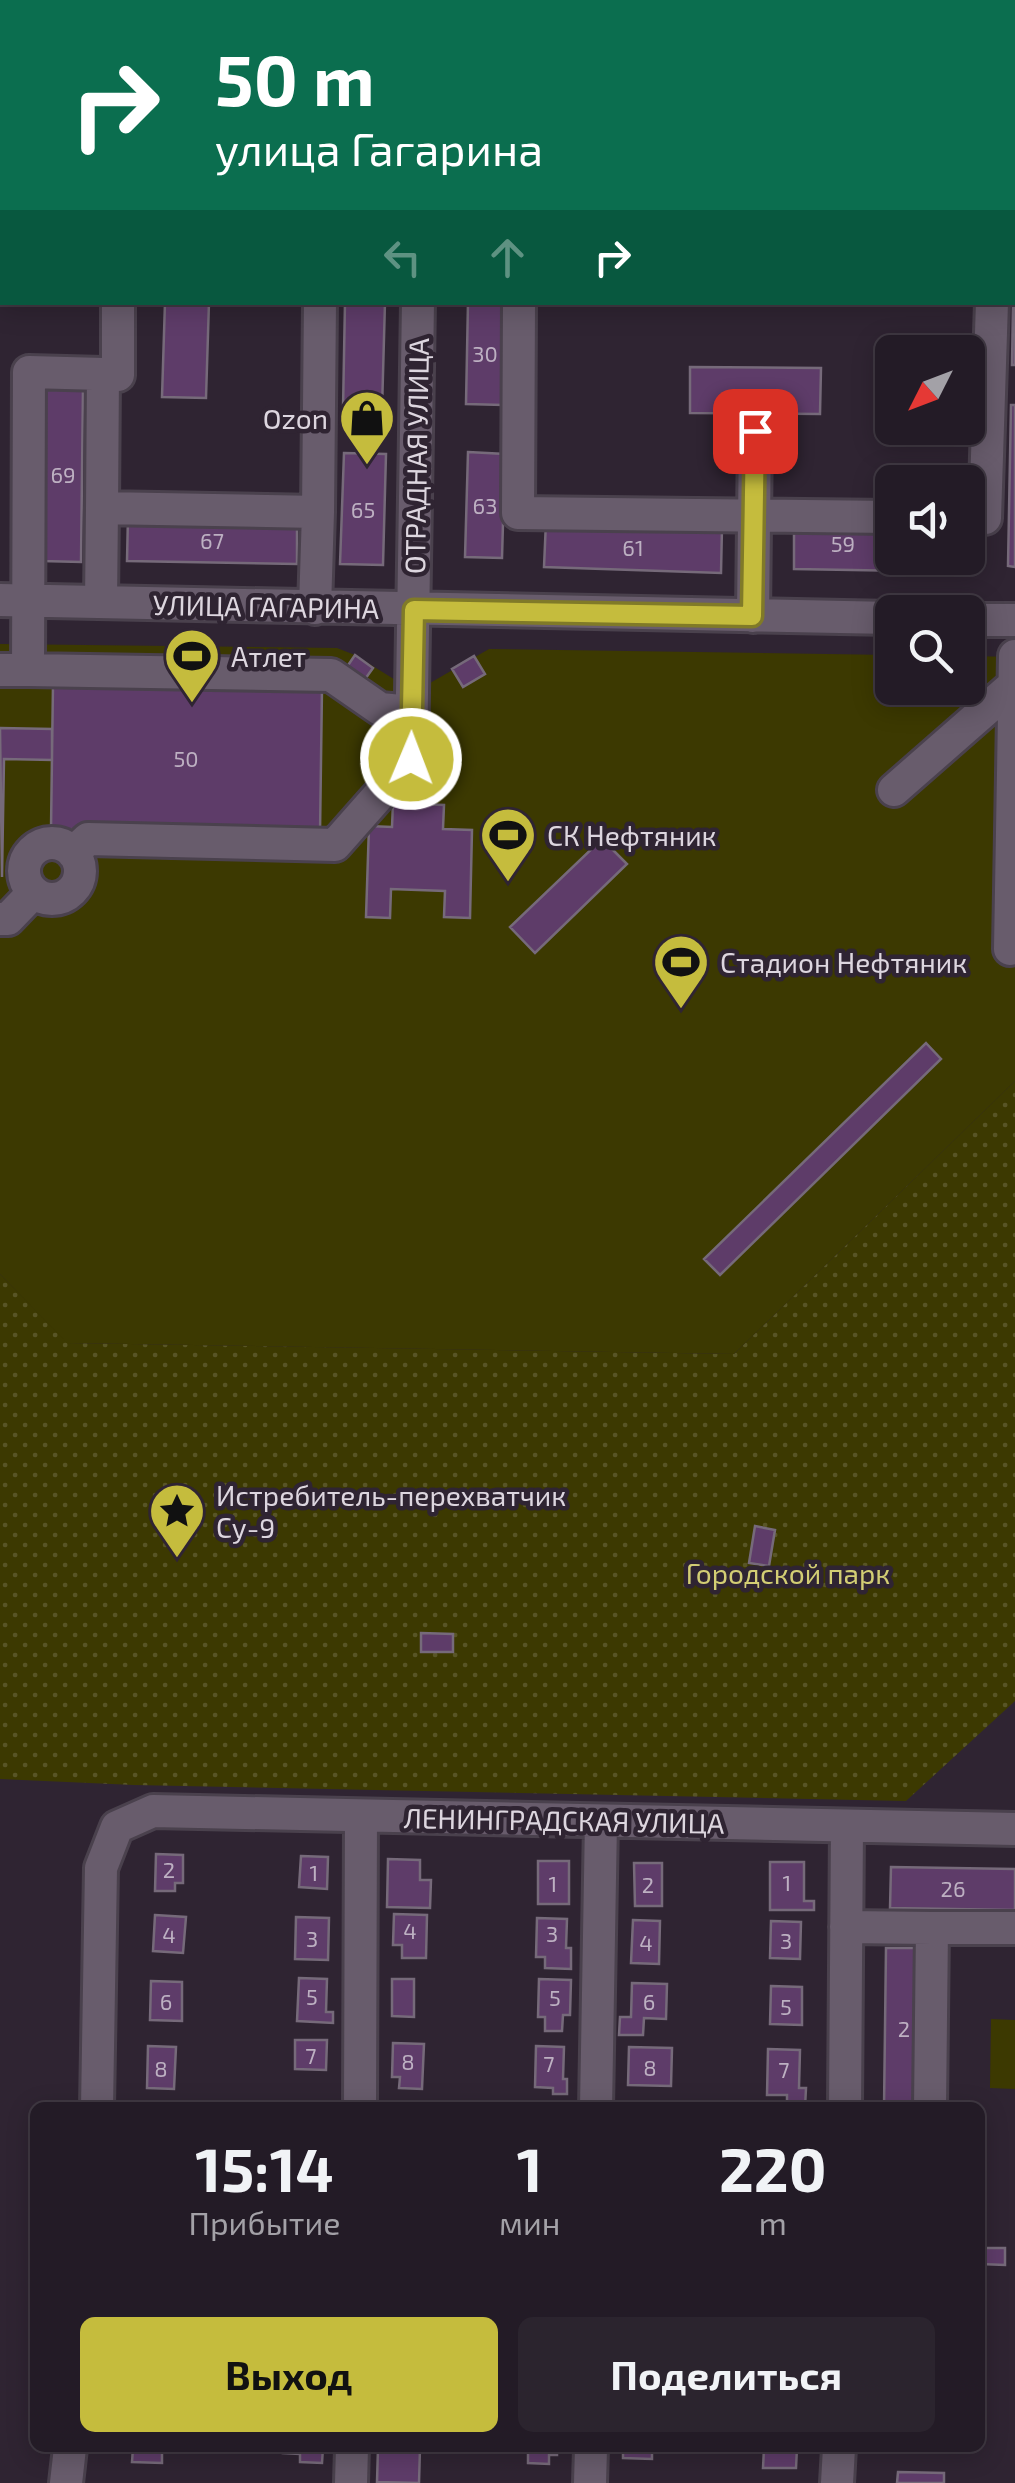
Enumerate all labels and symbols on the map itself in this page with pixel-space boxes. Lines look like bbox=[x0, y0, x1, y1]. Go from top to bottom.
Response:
north arrow bbox=[875, 335, 985, 445]
street label: ОТРАДНАЯ УЛИЦА bbox=[397, 337, 435, 574]
house number: 30 bbox=[472, 340, 498, 366]
shop icon: Ozon bbox=[337, 388, 397, 467]
pin bbox=[713, 389, 798, 474]
place label: Ozon bbox=[263, 401, 328, 435]
house number: 69 bbox=[50, 461, 76, 487]
house number: 63 bbox=[473, 492, 497, 518]
house number: 65 bbox=[351, 496, 375, 522]
house number: 67 bbox=[200, 527, 224, 553]
house number: 59 bbox=[831, 530, 855, 556]
house number: 61 bbox=[622, 534, 644, 560]
street label: УЛИЦА ГАГАРИНА bbox=[153, 587, 380, 625]
sports icon: Атлет bbox=[162, 626, 222, 705]
place label: Атлет bbox=[231, 639, 306, 673]
position arrow bbox=[359, 707, 463, 811]
house number: 50 bbox=[173, 745, 199, 771]
sports icon: СК Нефтяник bbox=[478, 805, 538, 884]
place label: СК Нефтяник bbox=[547, 818, 717, 852]
sports icon: Стадион Нефтяник bbox=[651, 932, 711, 1011]
place label: Стадион Нефтяник bbox=[720, 945, 967, 979]
place label: Истребитель-перехватчик Су-9 bbox=[216, 1478, 566, 1544]
place icon: Истребитель-перехватчик Су-9 bbox=[147, 1481, 207, 1560]
park label: Городской парк bbox=[686, 1556, 890, 1590]
street label: ЛЕНИНГРАДСКАЯ УЛИЦА bbox=[403, 1800, 725, 1840]
house number: 2 bbox=[163, 1856, 175, 1882]
house number: 1 bbox=[310, 1859, 318, 1885]
house number: 1 bbox=[783, 1869, 791, 1895]
house number: 1 bbox=[549, 1870, 557, 1896]
house number: 2 bbox=[642, 1871, 654, 1897]
house number: 26 bbox=[941, 1875, 965, 1901]
house number: 4 bbox=[403, 1917, 417, 1943]
house number: 3 bbox=[546, 1920, 558, 1946]
house number: 4 bbox=[162, 1921, 176, 1947]
house number: 3 bbox=[306, 1925, 318, 1951]
house number: 3 bbox=[780, 1927, 792, 1953]
house number: 4 bbox=[639, 1929, 653, 1955]
house number: 5 bbox=[306, 1983, 318, 2009]
house number: 5 bbox=[549, 1984, 561, 2010]
house number: 6 bbox=[160, 1988, 172, 2014]
house number: 6 bbox=[643, 1988, 655, 2014]
house number: 5 bbox=[780, 1993, 792, 2019]
house number: 2 bbox=[898, 2015, 910, 2041]
house number: 7 bbox=[305, 2042, 317, 2068]
house number: 8 bbox=[401, 2048, 415, 2074]
house number: 7 bbox=[543, 2050, 555, 2076]
house number: 8 bbox=[643, 2054, 657, 2080]
house number: 8 bbox=[154, 2055, 168, 2081]
house number: 7 bbox=[778, 2056, 790, 2082]

